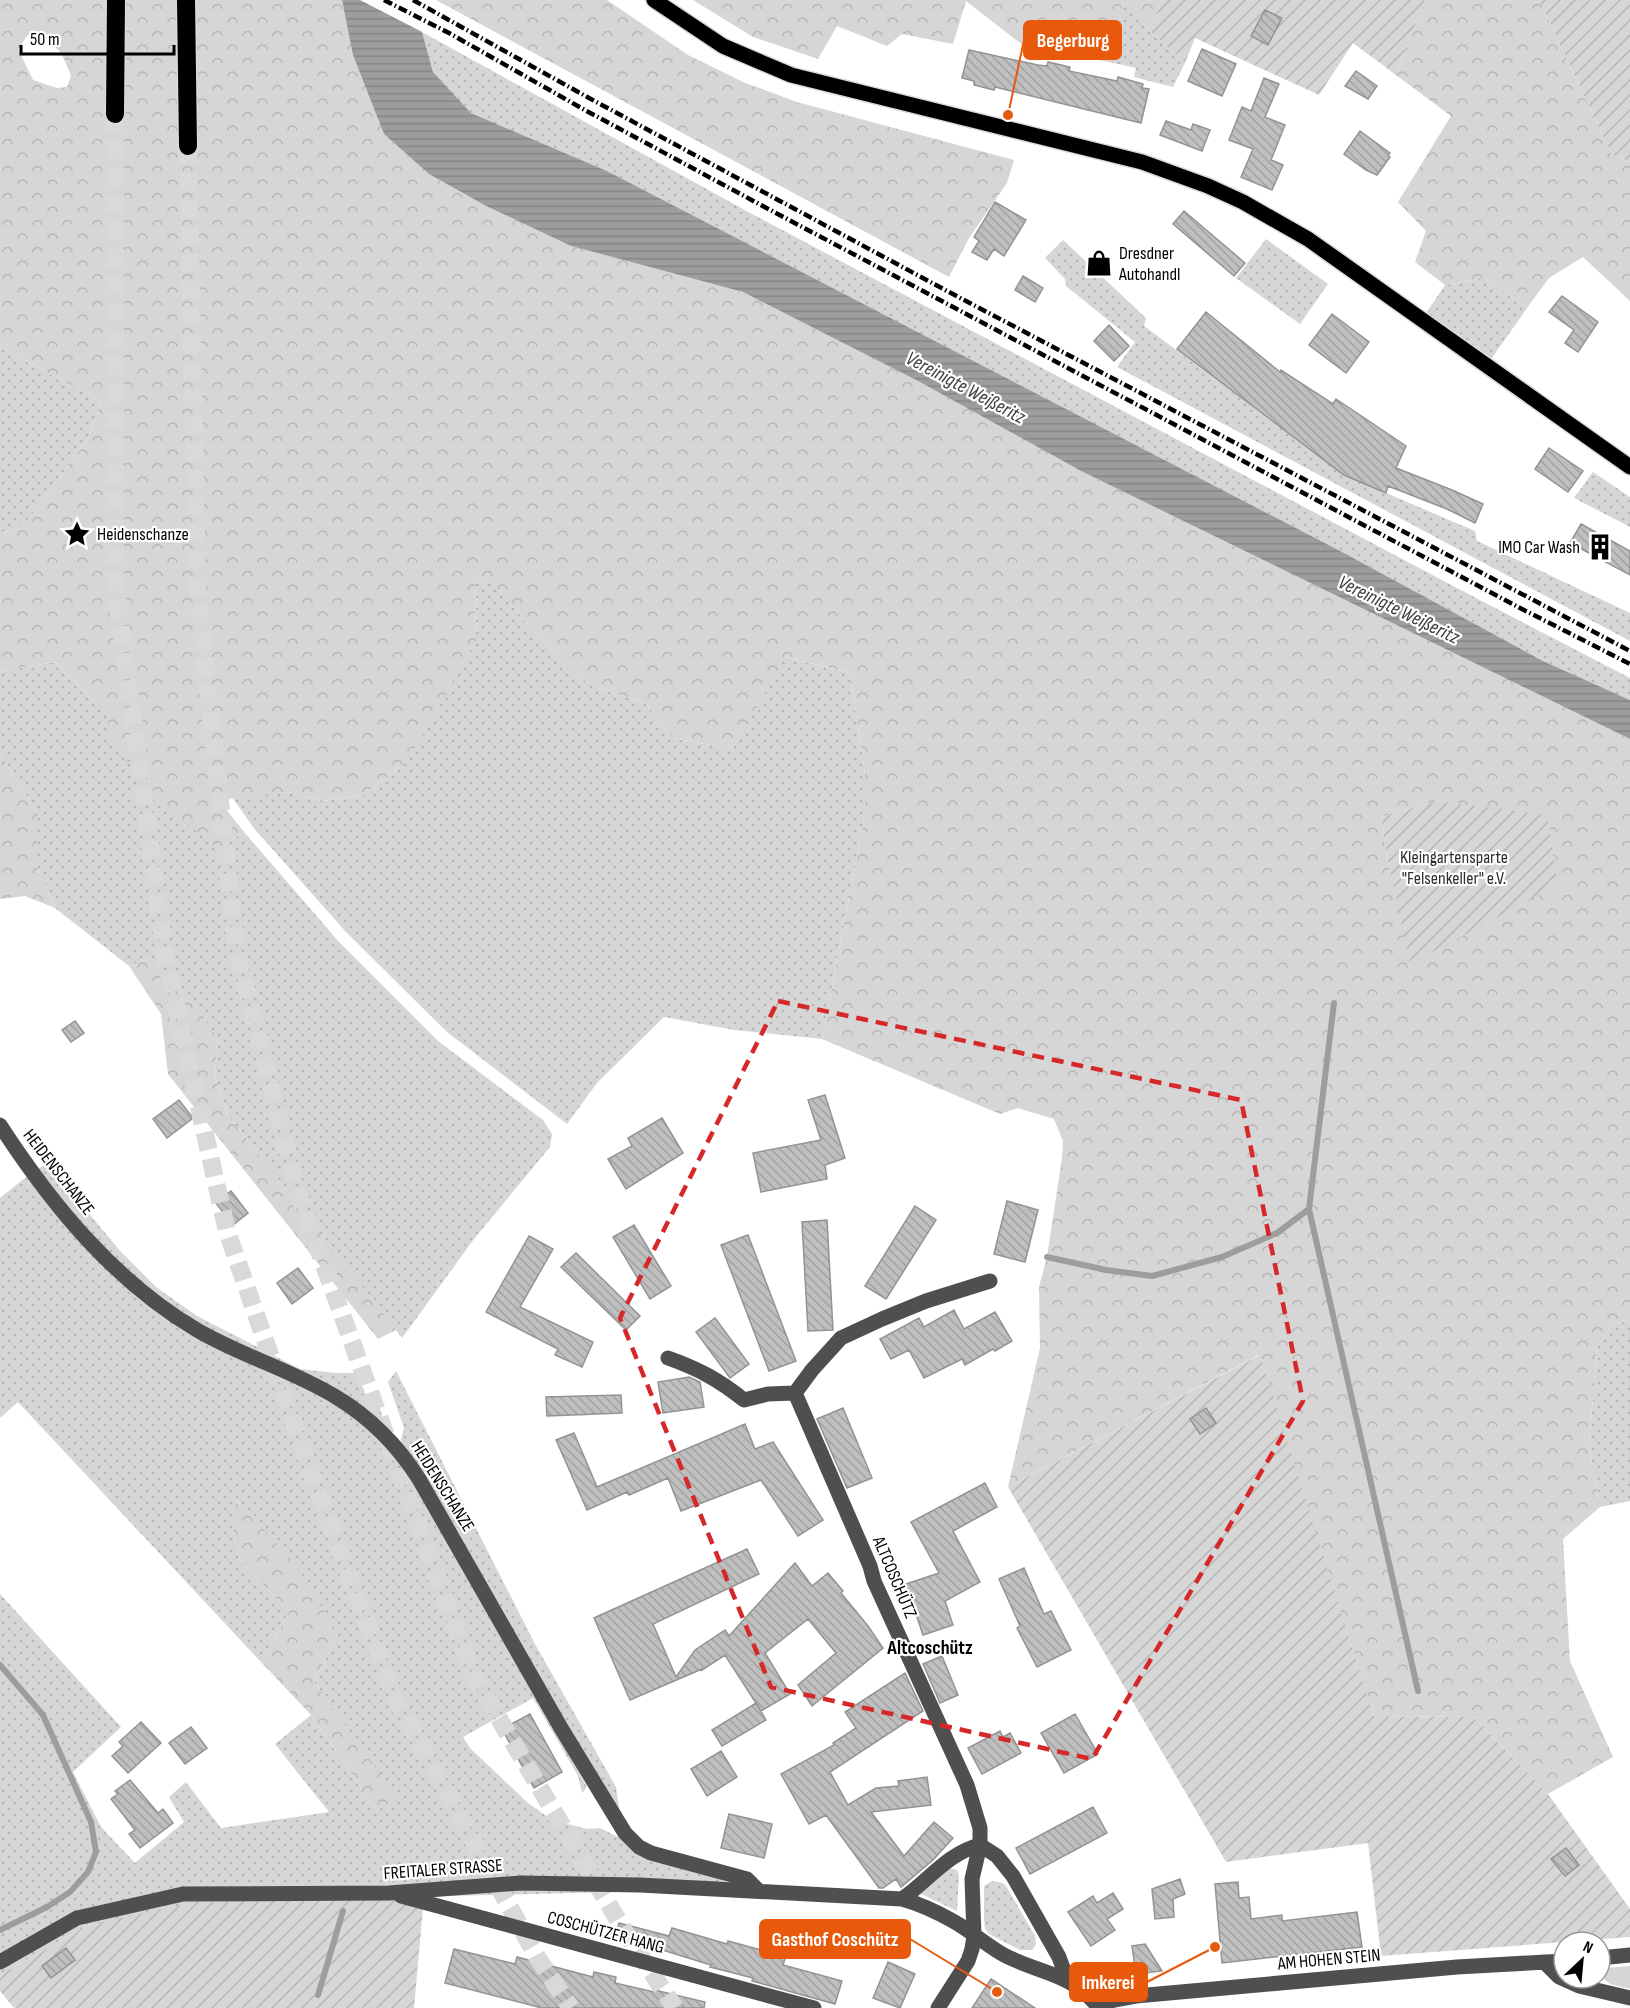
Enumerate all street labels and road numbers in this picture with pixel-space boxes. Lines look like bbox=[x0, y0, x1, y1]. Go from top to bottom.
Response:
street label: HEIDENSCHANZE bbox=[19, 1125, 99, 1219]
street label: HEIDENSCHANZE bbox=[406, 1437, 479, 1535]
street label: ALTCOSCHÜTZ bbox=[868, 1532, 921, 1622]
street label: FREITALER STRASSE bbox=[383, 1855, 503, 1884]
street label: COSCHÜTZER HANG bbox=[545, 1907, 667, 1958]
street label: AM HOHEN STEIN bbox=[1276, 1945, 1381, 1975]

